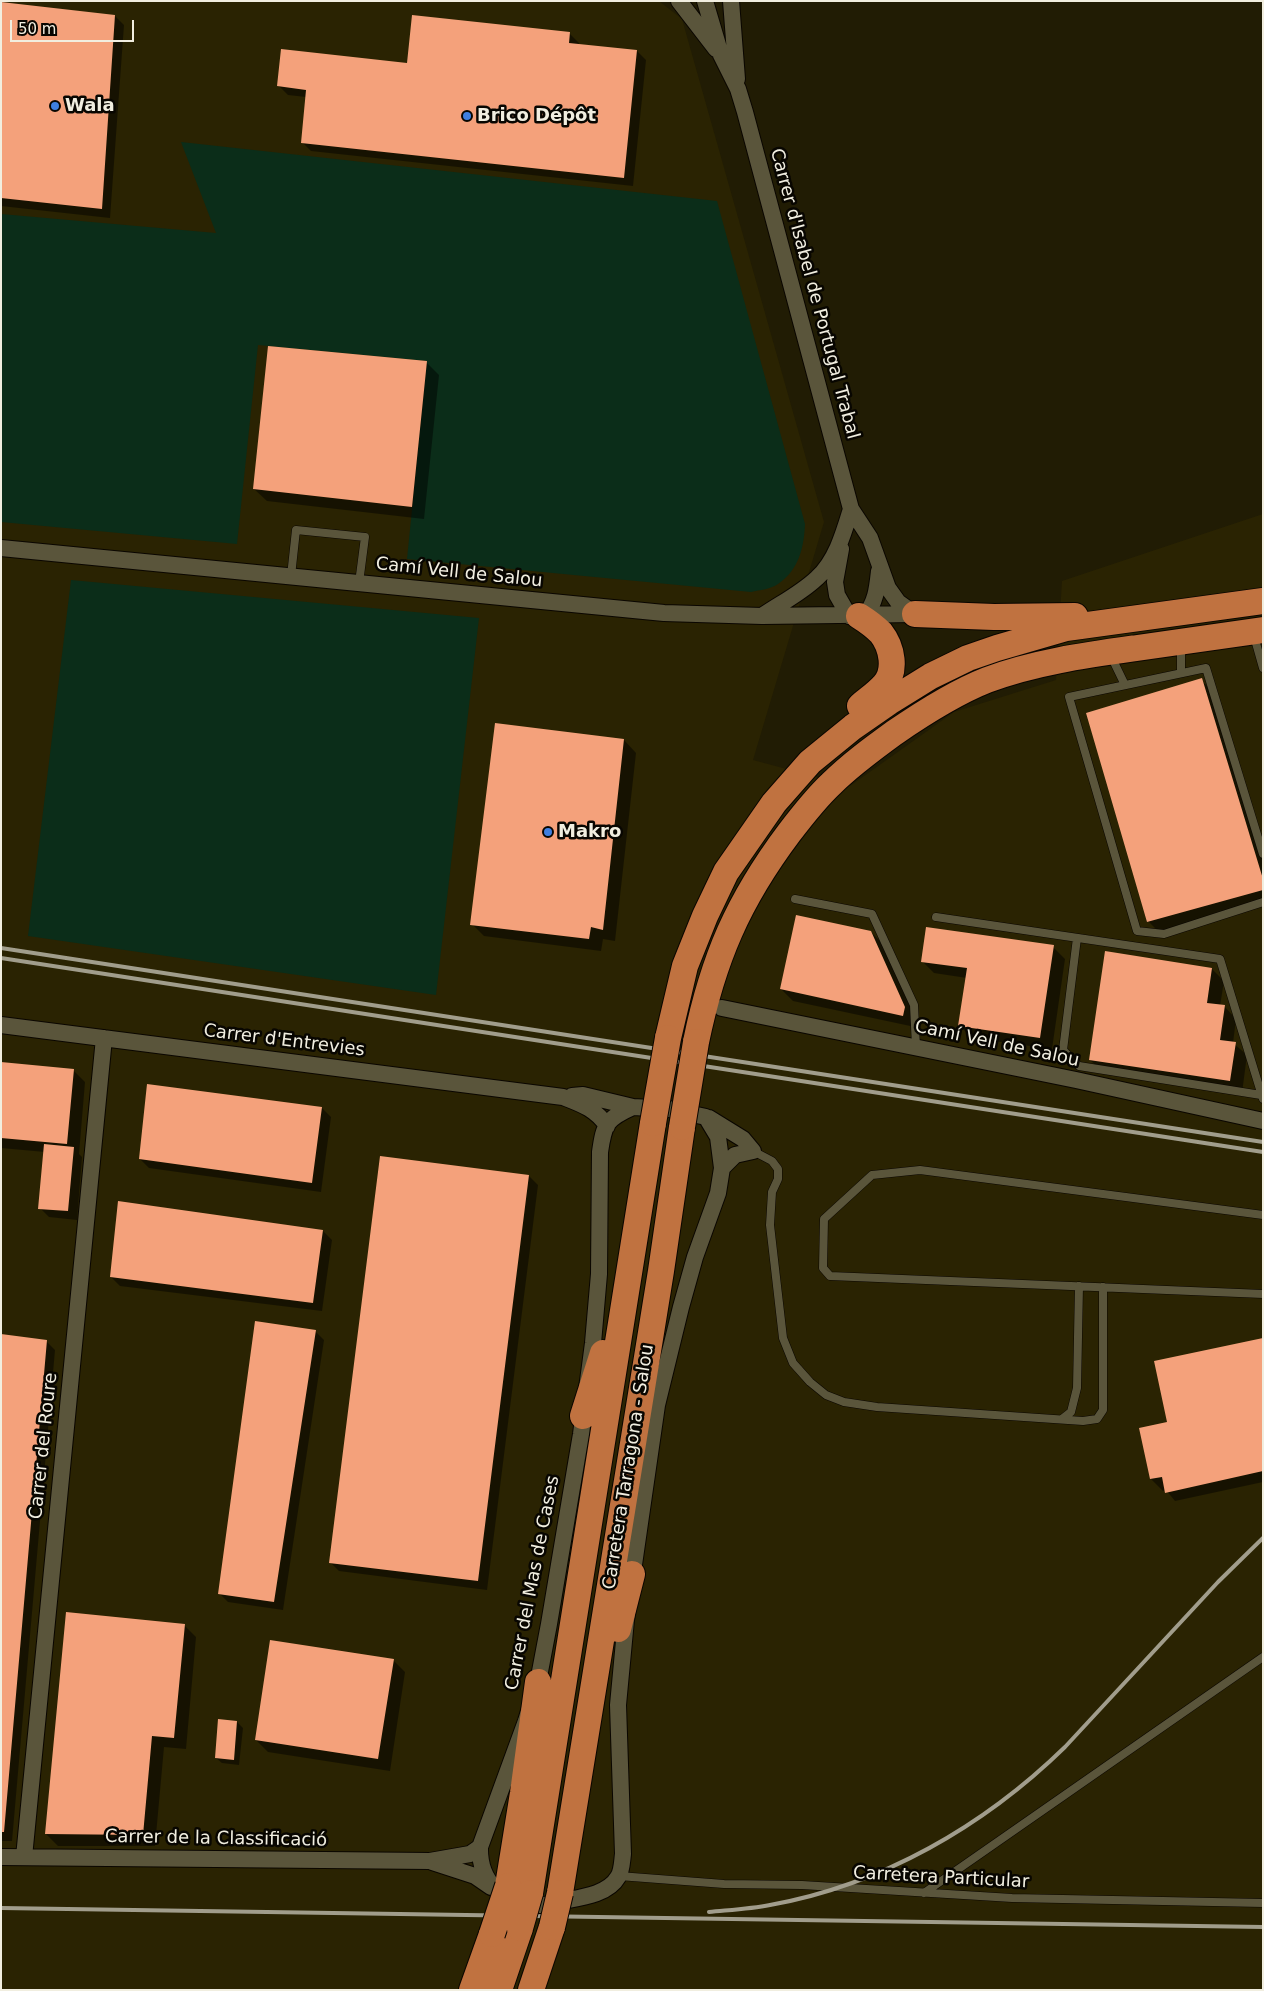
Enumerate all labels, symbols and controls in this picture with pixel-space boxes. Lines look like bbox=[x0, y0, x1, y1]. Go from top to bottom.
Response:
scale bar bbox=[12, 10, 136, 42]
text: 50 m bbox=[18, 20, 56, 38]
place label: Wala bbox=[65, 95, 115, 117]
marker: Wala bbox=[49, 100, 61, 112]
place label: Brico Dépôt bbox=[477, 105, 596, 127]
marker: Brico Dépôt bbox=[461, 110, 473, 122]
street label: Carrer d'Isabel de Portugal Trabal bbox=[765, 146, 863, 442]
street label: Camí Vell de Salou bbox=[374, 553, 544, 593]
place label: Makro bbox=[558, 821, 621, 843]
marker: Makro bbox=[542, 826, 554, 838]
street label: Camí Vell de Salou bbox=[913, 1016, 1081, 1072]
street label: Carrer d'Entrevies bbox=[202, 1020, 366, 1062]
street label: Carretera Tarragona - Salou bbox=[599, 1343, 659, 1591]
street label: Carrer del Roure bbox=[26, 1372, 62, 1520]
street label: Carrer del Mas de Cases bbox=[502, 1474, 564, 1692]
street label: Carrer de la Classificació bbox=[105, 1826, 327, 1852]
street label: Carretera Particular bbox=[852, 1863, 1030, 1893]

